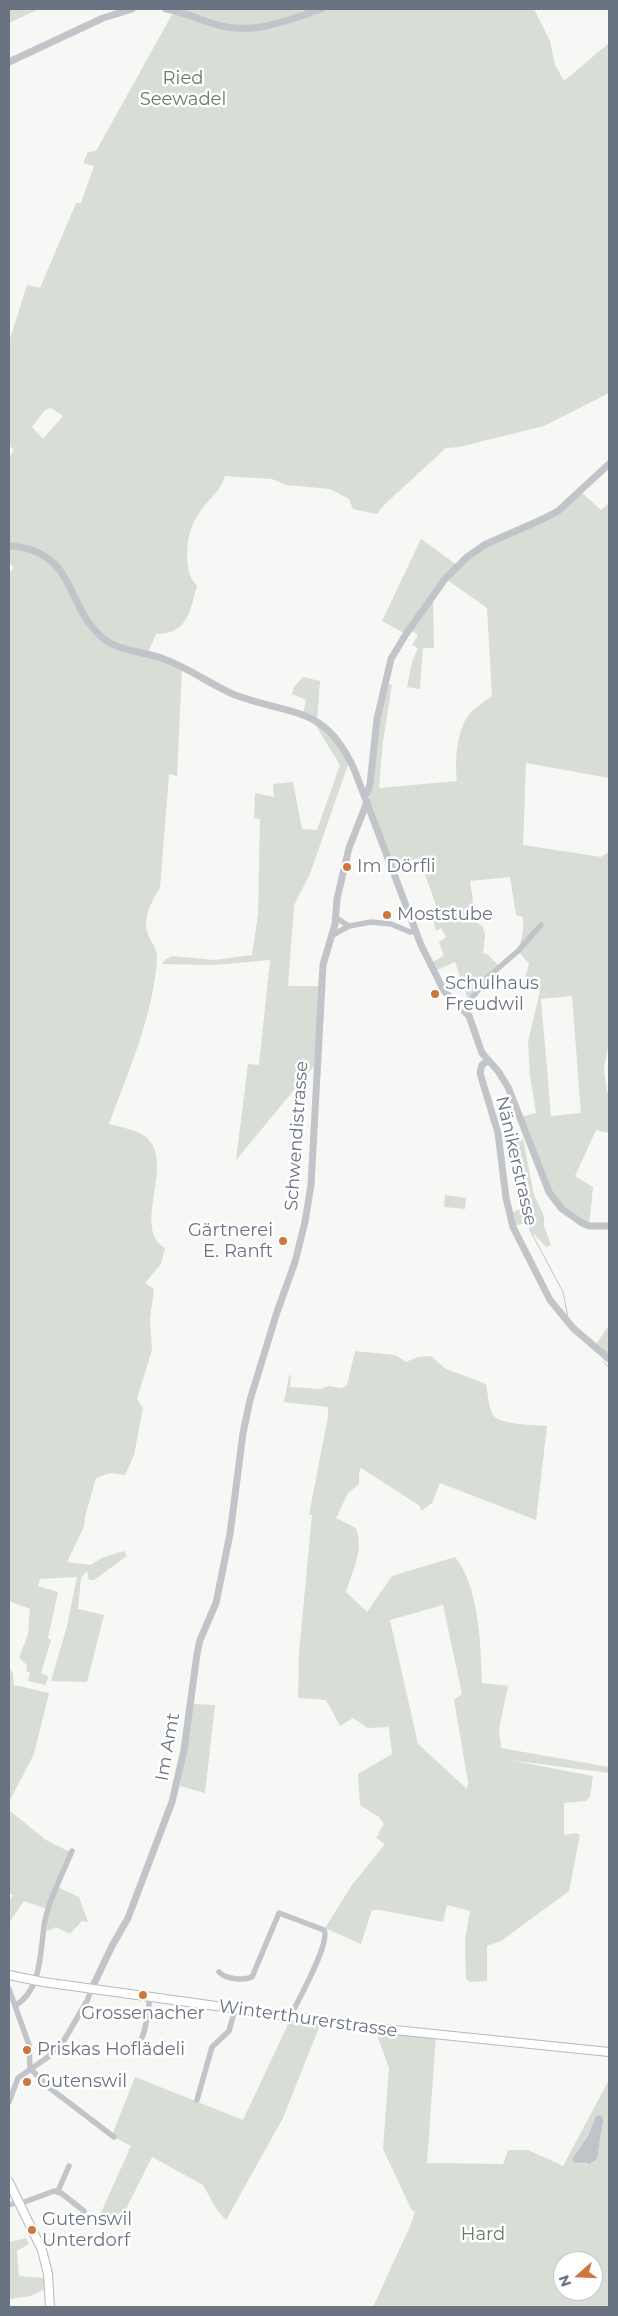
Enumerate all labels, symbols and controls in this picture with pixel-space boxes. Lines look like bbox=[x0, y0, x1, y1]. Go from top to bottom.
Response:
park label: Ried Seewadel bbox=[140, 68, 226, 110]
place label: Im Dörfli bbox=[357, 856, 436, 878]
marker: Im Dörfli bbox=[341, 861, 353, 873]
place label: Moststube bbox=[397, 904, 493, 926]
marker: Moststube bbox=[381, 909, 393, 921]
place label: Schulhaus Freudwil bbox=[445, 973, 539, 1016]
marker: Schulhaus Freudwil bbox=[429, 988, 441, 1000]
street label: Schwendistrasse bbox=[281, 1060, 313, 1212]
street label: Nänikerstrasse bbox=[491, 1094, 541, 1228]
place label: Gärtnerei E. Ranft bbox=[188, 1220, 273, 1262]
marker: Gärtnerei E. Ranft bbox=[277, 1235, 289, 1247]
street label: Im Amt bbox=[151, 1711, 185, 1783]
marker: Grossenacher bbox=[137, 1989, 149, 2001]
street label: Winterthurerstrasse bbox=[217, 1996, 399, 2042]
place label: Grossenacher bbox=[81, 2003, 205, 2025]
place label: Priskas Hoflädeli bbox=[37, 2039, 185, 2061]
marker: Priskas Hoflädeli bbox=[21, 2044, 33, 2056]
place label: Gutenswil bbox=[37, 2071, 127, 2093]
marker: Gutenswil bbox=[21, 2076, 33, 2088]
place label: Gutenswil Unterdorf bbox=[42, 2209, 132, 2252]
marker: Gutenswil Unterdorf bbox=[26, 2224, 38, 2236]
park label: Hard bbox=[461, 2224, 505, 2246]
north arrow bbox=[553, 2251, 603, 2301]
text: N bbox=[554, 2272, 575, 2289]

